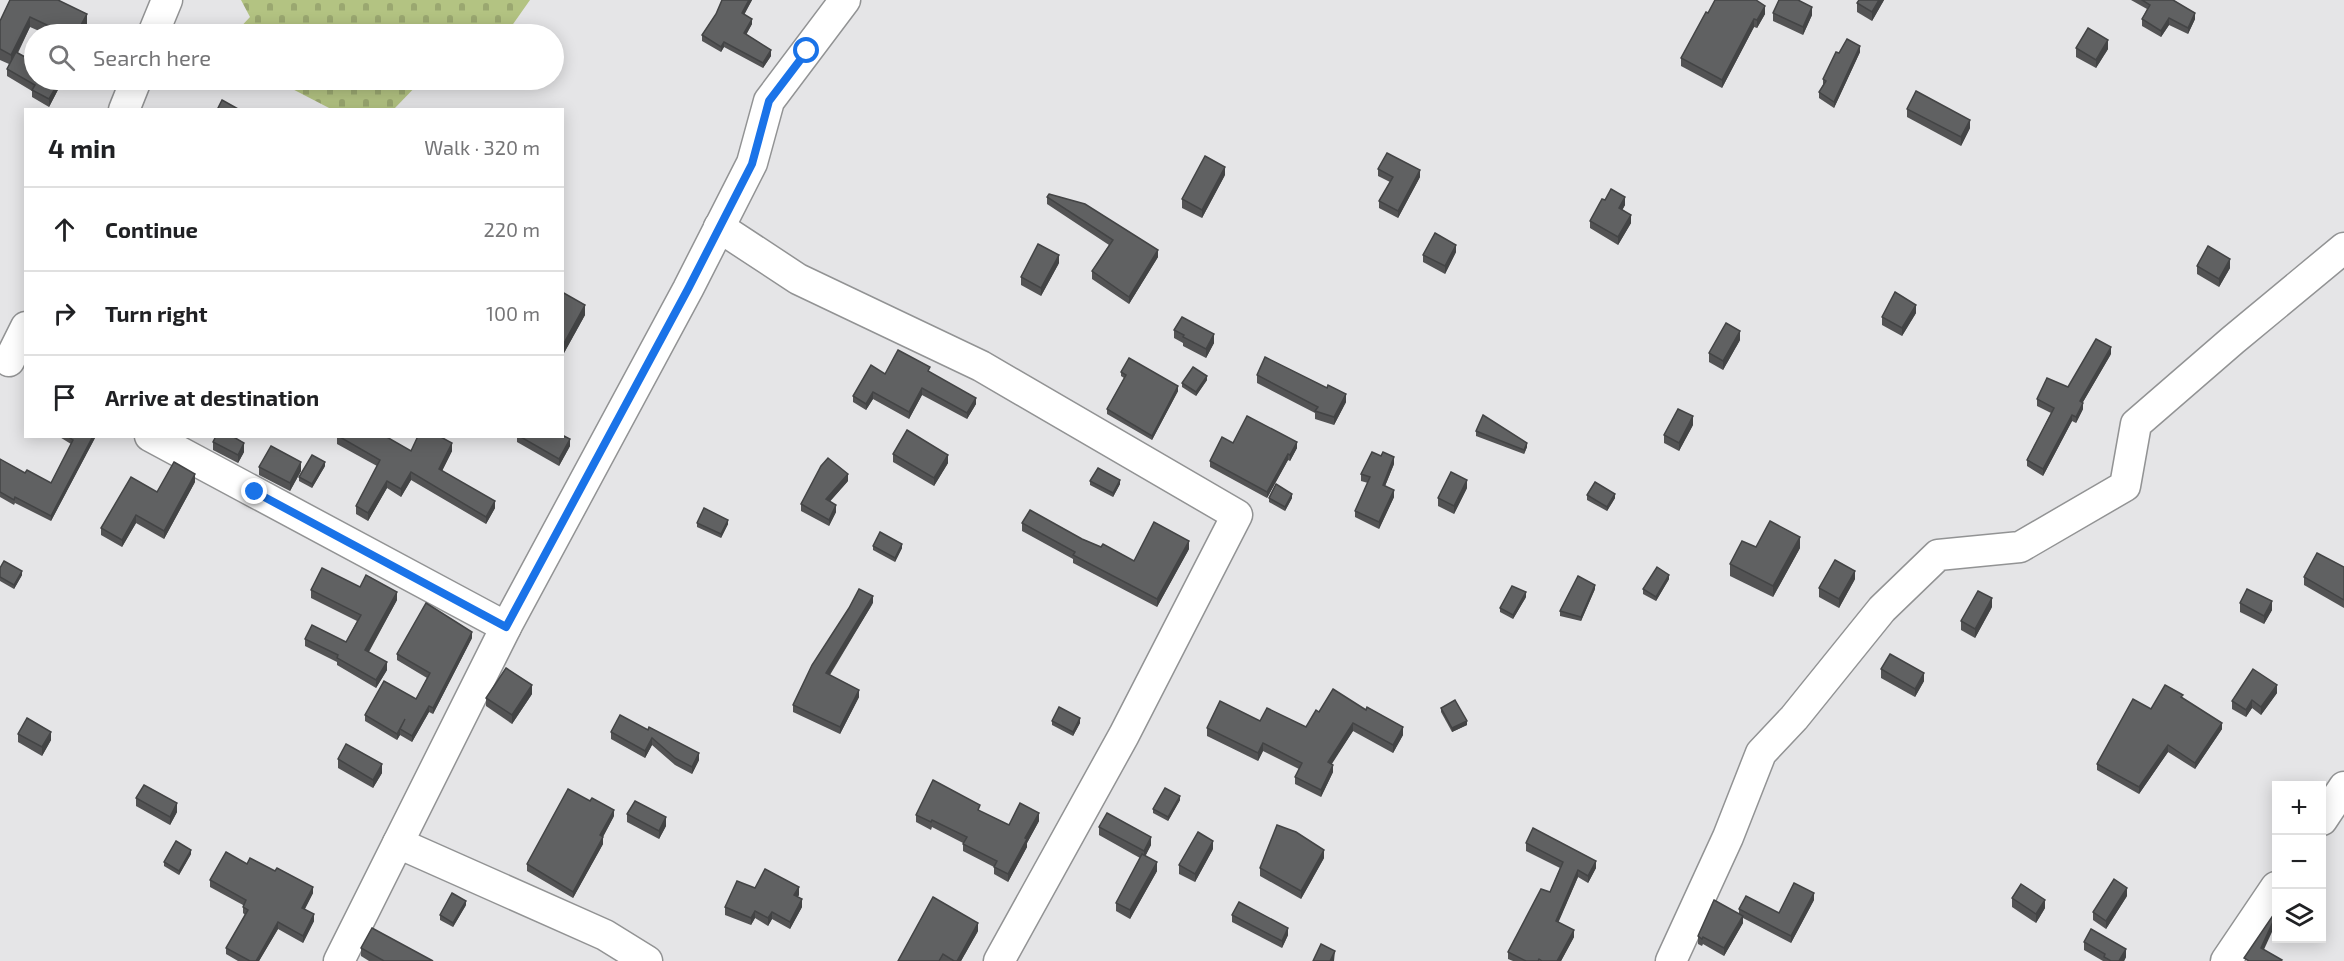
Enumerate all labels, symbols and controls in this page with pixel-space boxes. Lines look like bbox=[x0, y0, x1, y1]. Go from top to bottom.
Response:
search box bbox=[24, 24, 564, 90]
route start bbox=[793, 37, 819, 63]
icon: search bbox=[45, 41, 78, 74]
text: Search here bbox=[93, 44, 211, 70]
text: 4 min bbox=[48, 132, 116, 163]
text: Walk · 320 m bbox=[424, 135, 540, 159]
icon: ahead bbox=[48, 213, 81, 246]
text: Continue bbox=[105, 216, 198, 242]
text: 220 m bbox=[483, 217, 540, 241]
icon: right bbox=[48, 297, 81, 330]
text: Turn right bbox=[105, 300, 207, 326]
text: 100 m bbox=[486, 301, 540, 325]
icon: arrive bbox=[48, 381, 81, 414]
text: Arrive at destination bbox=[105, 384, 319, 410]
route end bbox=[241, 478, 267, 504]
map controls bbox=[2272, 781, 2326, 943]
button: + bbox=[2272, 781, 2326, 835]
button: − bbox=[2272, 835, 2326, 889]
button: layers bbox=[2272, 889, 2326, 943]

